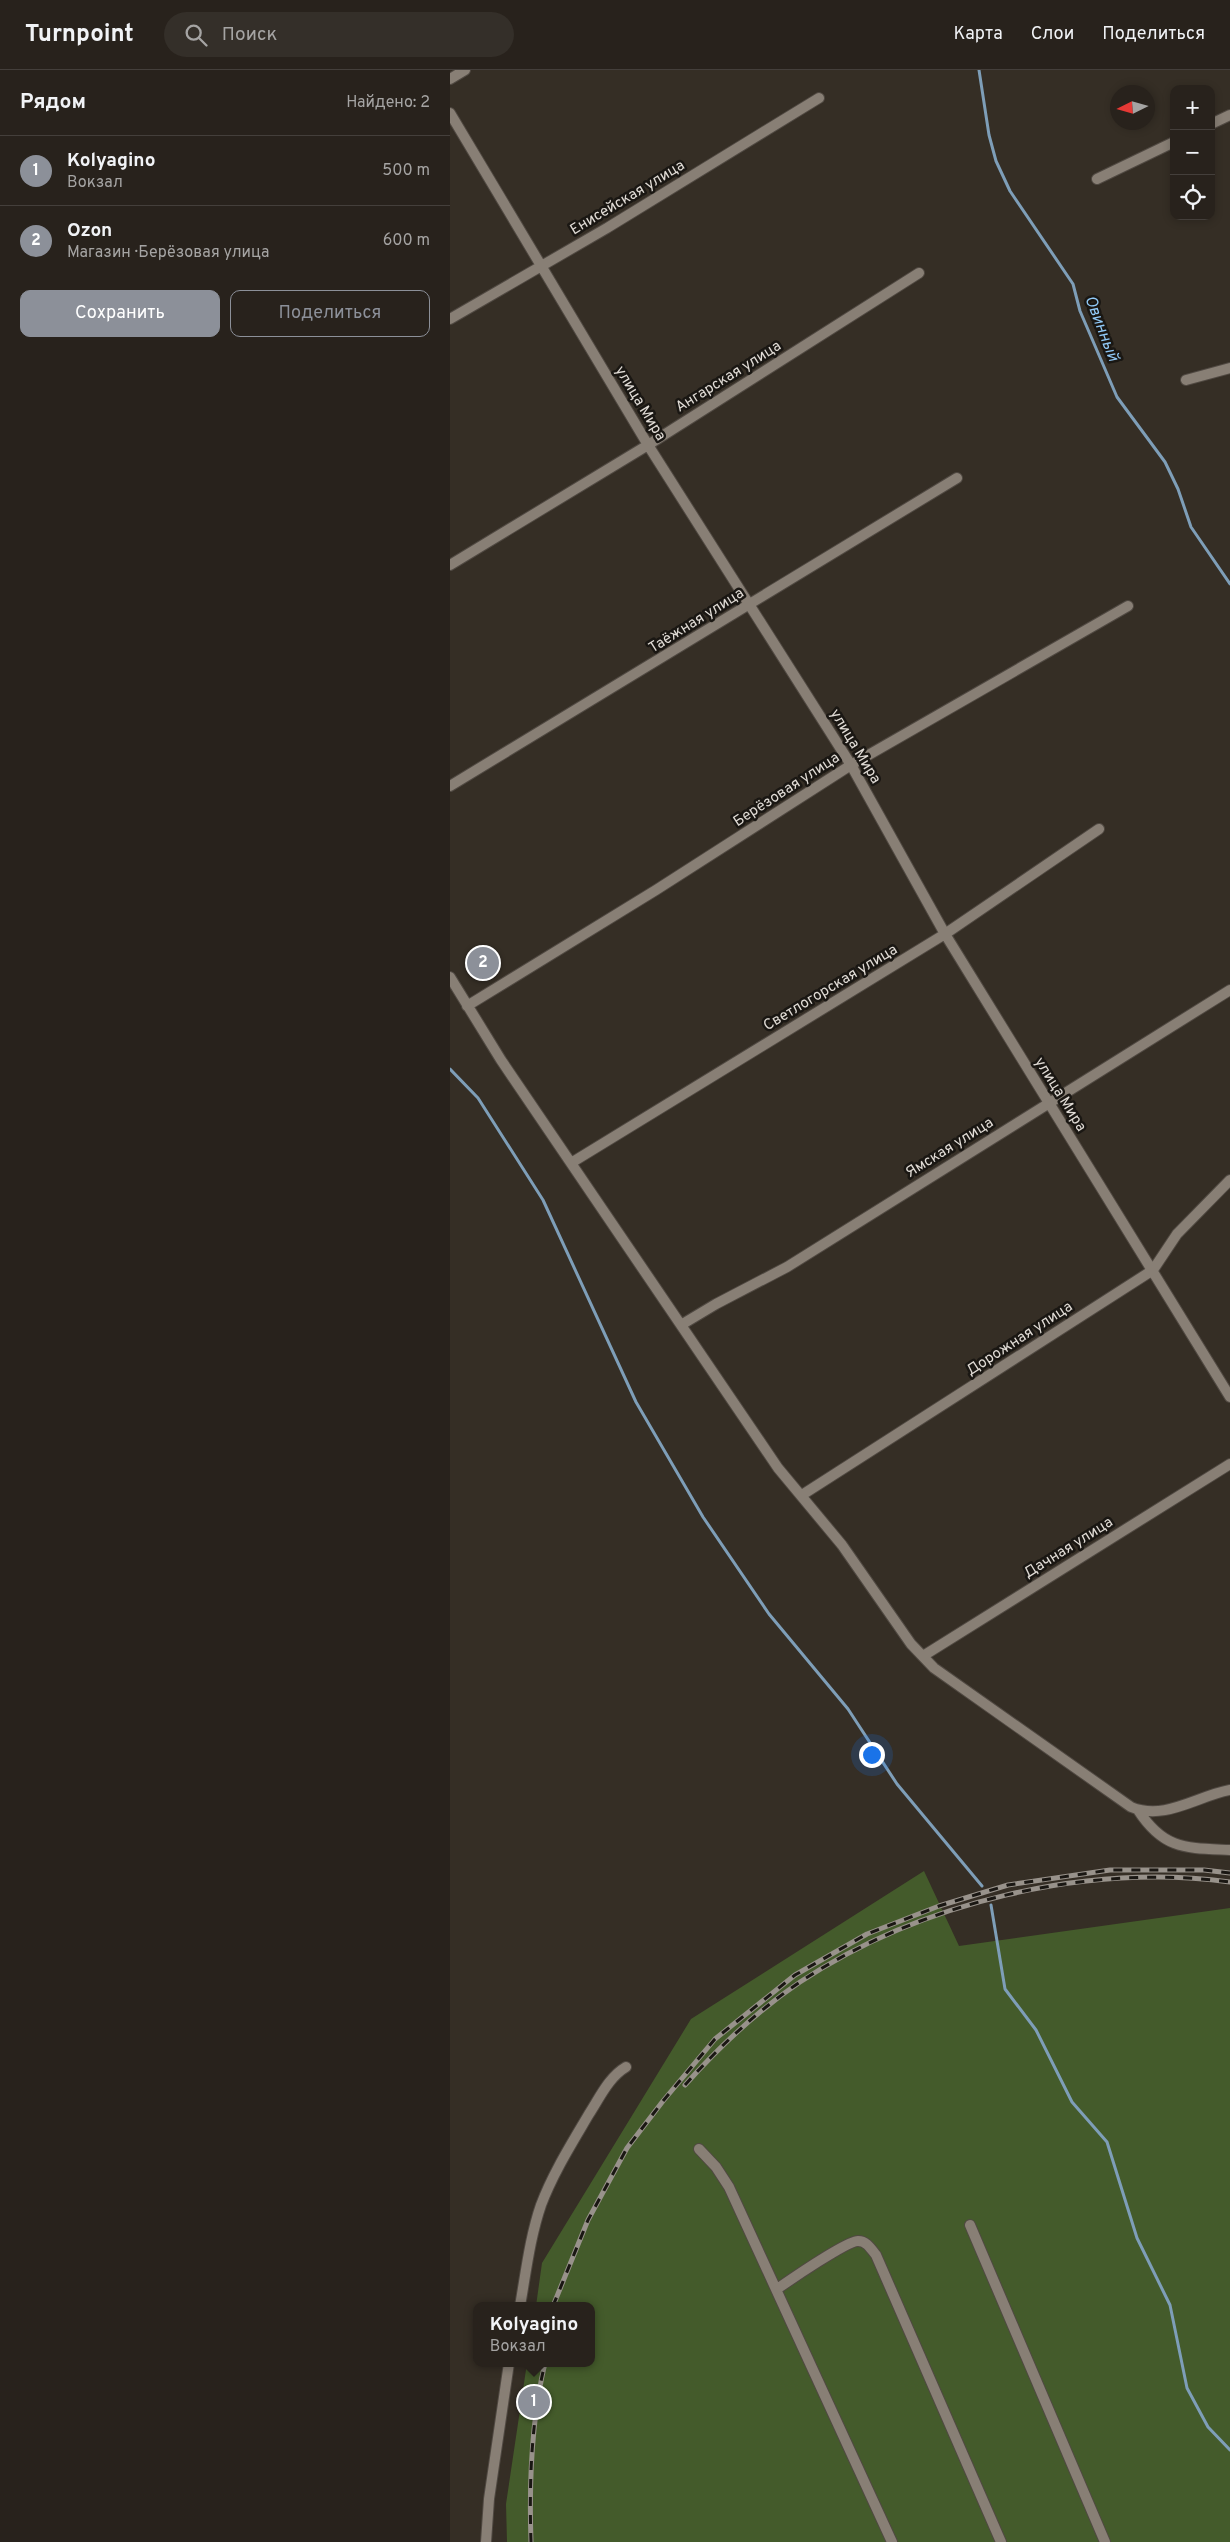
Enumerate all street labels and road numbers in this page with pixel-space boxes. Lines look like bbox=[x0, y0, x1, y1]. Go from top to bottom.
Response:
street label: Енисейская улица bbox=[567, 157, 689, 240]
street label: Ангарская улица bbox=[672, 337, 785, 417]
street label: улица Мира bbox=[610, 363, 670, 445]
street label: Таёжная улица bbox=[646, 584, 748, 658]
street label: улица Мира bbox=[825, 706, 885, 788]
street label: Берёзовая улица bbox=[730, 749, 844, 832]
street label: Светлогорская улица bbox=[760, 941, 901, 1036]
street label: улица Мира bbox=[1029, 1054, 1090, 1135]
street label: Ямская улица bbox=[902, 1114, 997, 1183]
street label: Дорожная улица bbox=[963, 1298, 1077, 1381]
street label: Дачная улица bbox=[1021, 1513, 1117, 1583]

